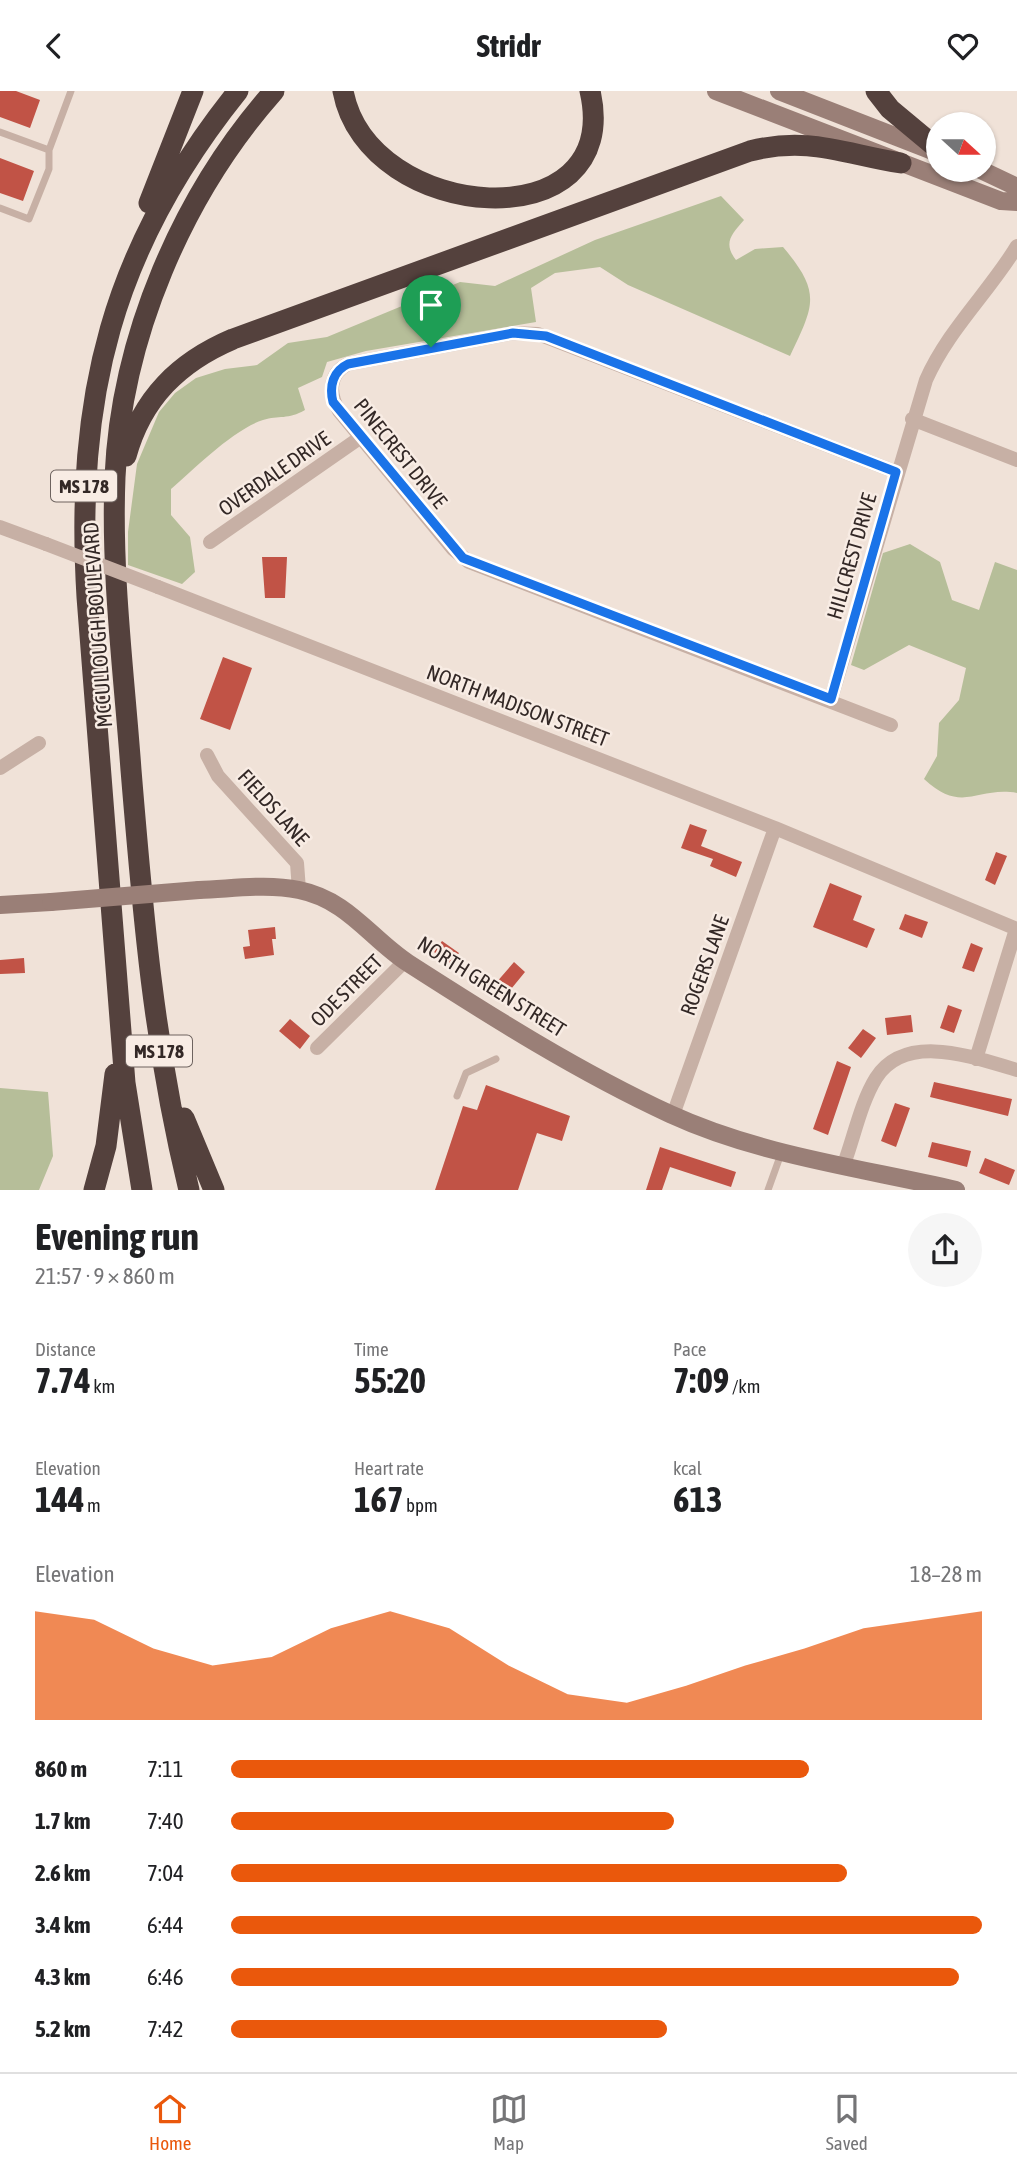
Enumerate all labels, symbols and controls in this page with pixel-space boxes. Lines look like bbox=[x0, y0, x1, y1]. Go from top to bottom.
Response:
icon: back bbox=[35, 27, 73, 65]
text: Stridr bbox=[476, 27, 541, 64]
icon: heart bbox=[944, 27, 982, 65]
north arrow bbox=[926, 112, 996, 182]
map controls bbox=[926, 112, 996, 182]
pin bbox=[401, 275, 461, 347]
icon: arrive bbox=[412, 286, 450, 324]
street label: PINECREST DRIVE bbox=[350, 394, 452, 513]
street label: OVERDALE DRIVE bbox=[214, 426, 334, 520]
road number: MS 178 bbox=[51, 471, 117, 501]
street label: HILLCREST DRIVE bbox=[822, 490, 880, 622]
street label: MCCULLOUGH BOULEVARD bbox=[78, 522, 116, 728]
street label: NORTH MADISON STREET bbox=[424, 659, 612, 751]
street label: FIELDS LANE bbox=[234, 764, 314, 850]
street label: ROGERS LANE bbox=[675, 912, 733, 1018]
street label: NORTH GREEN STREET bbox=[414, 931, 570, 1041]
street label: ODE STREET bbox=[305, 949, 387, 1031]
road number: MS 178 bbox=[126, 1035, 192, 1067]
button: share bbox=[908, 1213, 982, 1287]
text: Evening run bbox=[35, 1215, 199, 1258]
text: 21:57 · 9 × 860 m bbox=[35, 1263, 175, 1289]
text: Distance bbox=[35, 1338, 96, 1360]
text: Time bbox=[354, 1338, 389, 1360]
text: Pace bbox=[673, 1338, 706, 1360]
text: 7.74 bbox=[35, 1360, 91, 1400]
text: 55:20 bbox=[354, 1360, 426, 1400]
text: 7:09 bbox=[673, 1360, 729, 1400]
text: km bbox=[91, 1375, 115, 1397]
text: /km bbox=[729, 1375, 760, 1397]
text: Elevation bbox=[35, 1457, 101, 1479]
text: Heart rate bbox=[354, 1457, 424, 1479]
text: kcal bbox=[673, 1457, 702, 1479]
text: 144 bbox=[35, 1479, 84, 1519]
text: 167 bbox=[354, 1479, 403, 1519]
text: 613 bbox=[673, 1479, 722, 1519]
text: m bbox=[84, 1494, 101, 1516]
text: bpm bbox=[403, 1494, 438, 1516]
text: Elevation bbox=[35, 1561, 115, 1587]
text: 18–28 m bbox=[910, 1561, 982, 1587]
text: 860 m bbox=[35, 1756, 87, 1782]
text: 7:11 bbox=[147, 1756, 184, 1782]
text: 1.7 km bbox=[35, 1808, 91, 1834]
text: 7:40 bbox=[147, 1808, 184, 1834]
text: 2.6 km bbox=[35, 1860, 91, 1886]
text: 7:04 bbox=[147, 1860, 184, 1886]
text: 3.4 km bbox=[35, 1912, 91, 1938]
text: 6:44 bbox=[147, 1912, 184, 1938]
text: 4.3 km bbox=[35, 1964, 91, 1990]
text: 6:46 bbox=[147, 1964, 184, 1990]
text: 5.2 km bbox=[35, 2016, 91, 2042]
text: 7:42 bbox=[147, 2016, 184, 2042]
tab: Home bbox=[149, 2090, 191, 2154]
tab: Map bbox=[490, 2090, 528, 2154]
tab: Saved bbox=[826, 2090, 868, 2154]

